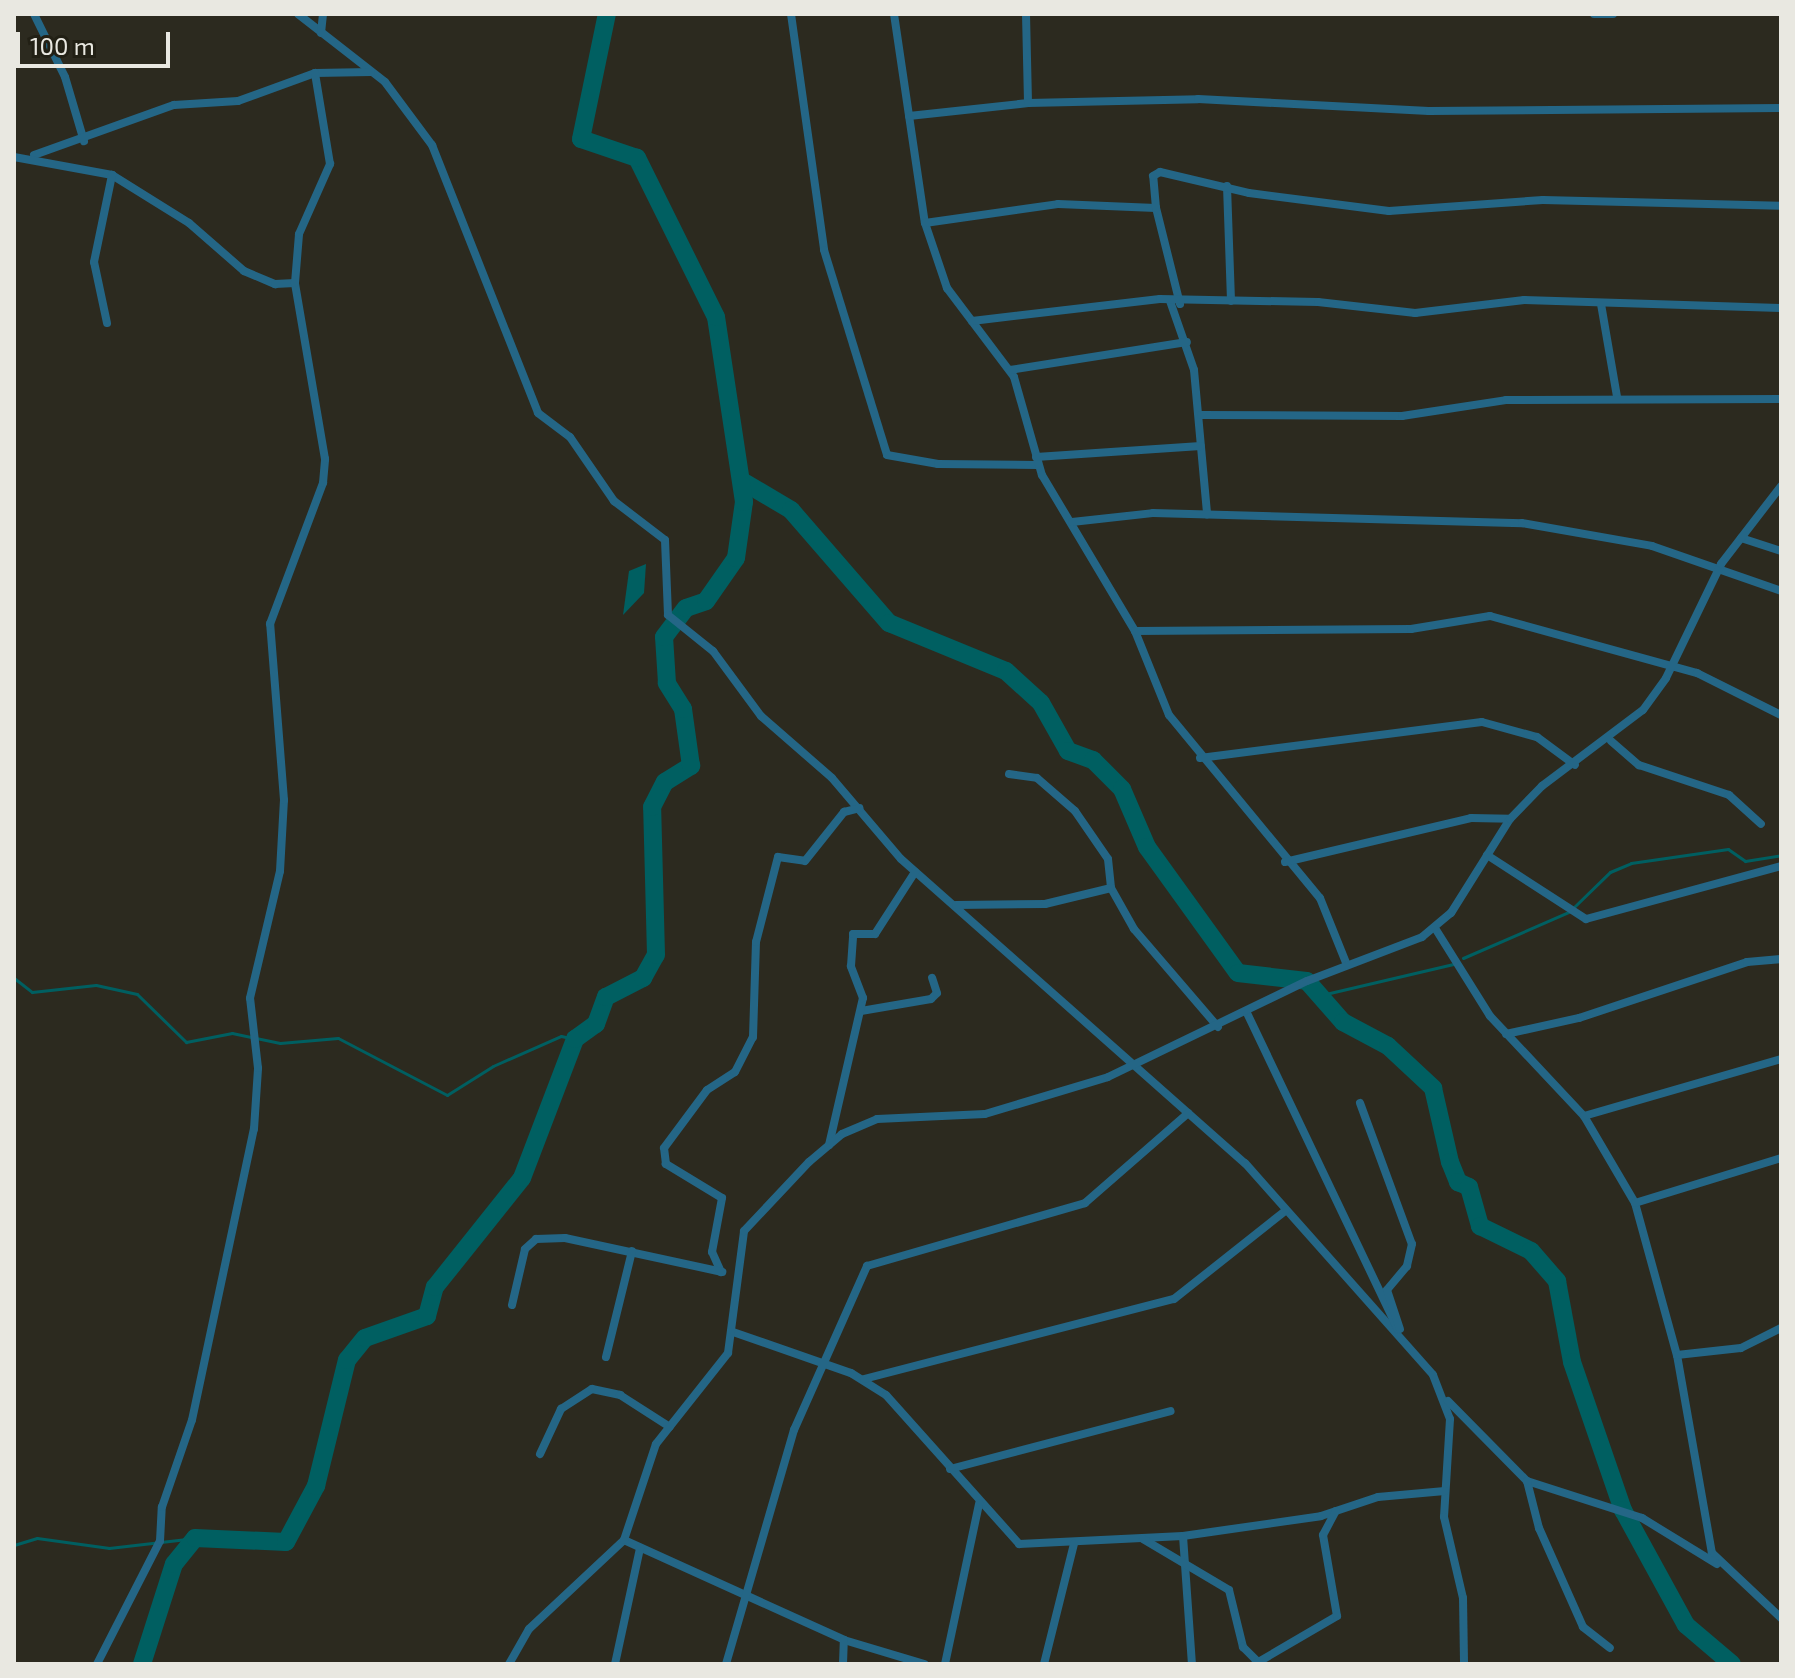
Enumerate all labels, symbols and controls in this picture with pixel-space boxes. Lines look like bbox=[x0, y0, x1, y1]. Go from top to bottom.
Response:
scale bar bbox=[20, 16, 174, 66]
text: 100 m bbox=[30, 31, 95, 60]

